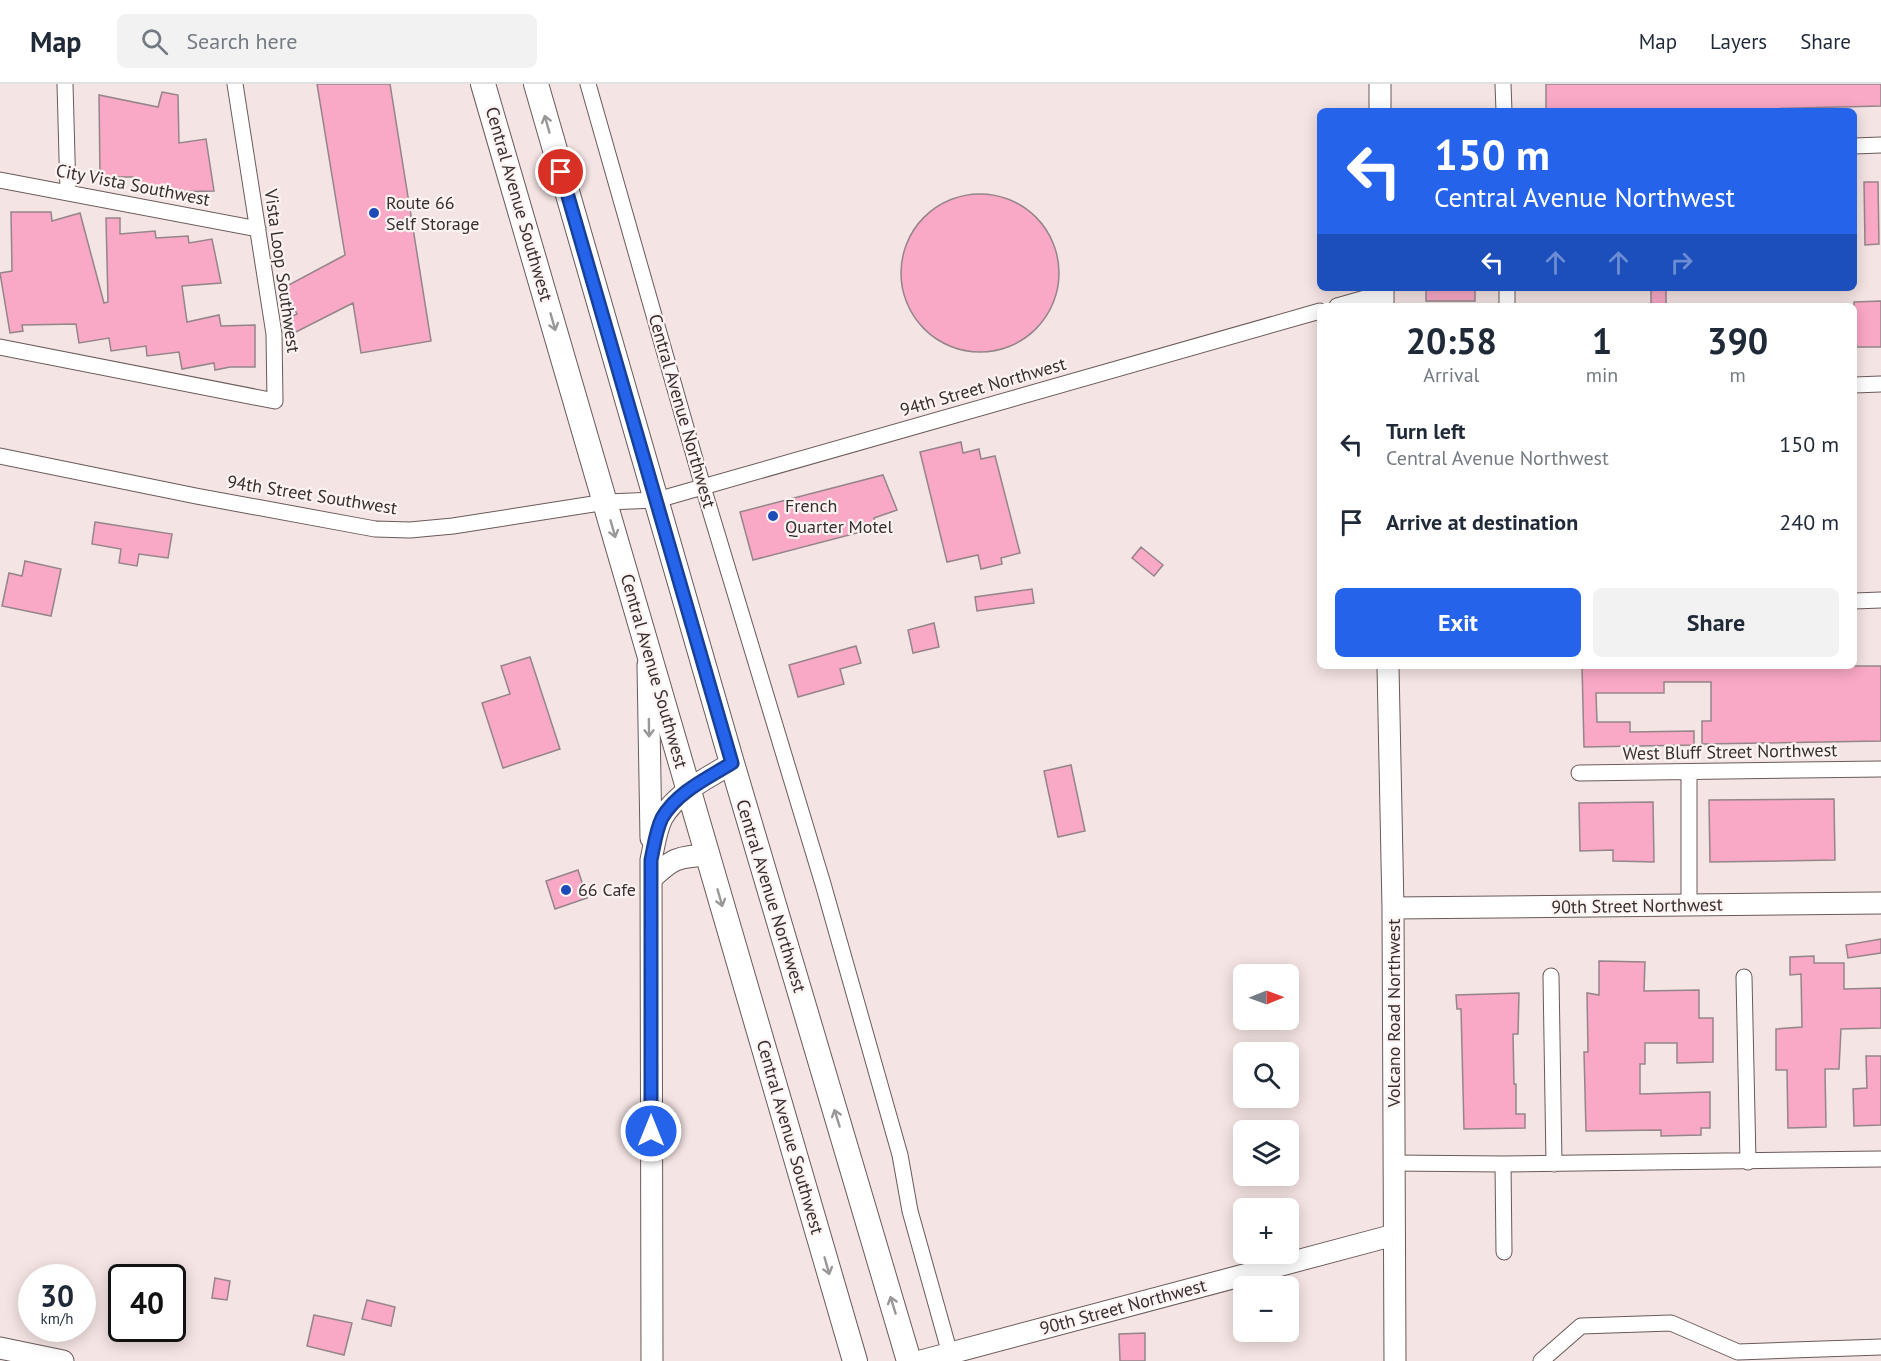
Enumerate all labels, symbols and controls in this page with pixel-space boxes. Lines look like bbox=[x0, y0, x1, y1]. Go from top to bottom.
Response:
search box bbox=[117, 14, 537, 68]
text: Map bbox=[30, 23, 81, 60]
icon: search bbox=[138, 25, 171, 58]
text: Search here bbox=[186, 27, 297, 55]
text: Map bbox=[1639, 28, 1677, 55]
text: Layers bbox=[1710, 28, 1767, 55]
text: Share bbox=[1800, 28, 1851, 55]
street label: Central Avenue Southwest bbox=[481, 104, 558, 304]
one-way arrow bbox=[541, 115, 553, 134]
text: 150 m bbox=[1434, 127, 1550, 182]
icon: left bbox=[1335, 132, 1413, 210]
pin bbox=[535, 146, 586, 197]
icon: arrive bbox=[544, 155, 577, 188]
street label: City Vista Southwest bbox=[54, 158, 212, 211]
text: Central Avenue Northwest bbox=[1434, 180, 1735, 214]
street label: Vista Loop Southwest bbox=[259, 187, 305, 354]
place label: Route 66 Self Storage bbox=[386, 191, 479, 235]
marker: Route 66 Self Storage bbox=[367, 206, 381, 220]
icon: left bbox=[1476, 246, 1509, 279]
icon: ahead bbox=[1539, 246, 1572, 279]
icon: ahead bbox=[1602, 246, 1635, 279]
icon: right bbox=[1665, 246, 1698, 279]
street label: Central Avenue Northwest bbox=[644, 311, 721, 510]
one-way arrow bbox=[548, 312, 559, 331]
text: 20:58 bbox=[1406, 317, 1497, 364]
text: 1 bbox=[1592, 317, 1612, 364]
text: 390 bbox=[1707, 317, 1768, 364]
street label: 94th Street Northwest bbox=[897, 352, 1068, 421]
text: Arrival bbox=[1423, 362, 1479, 388]
text: min bbox=[1586, 362, 1618, 388]
text: m bbox=[1730, 362, 1746, 388]
text: Turn left bbox=[1386, 417, 1466, 445]
icon: left bbox=[1335, 428, 1368, 461]
text: 150 m bbox=[1779, 430, 1839, 458]
text: Central Avenue Northwest bbox=[1386, 445, 1609, 471]
street label: 94th Street Southwest bbox=[225, 470, 399, 519]
place label: French Quarter Motel bbox=[785, 494, 894, 538]
icon: arrive bbox=[1335, 506, 1368, 539]
text: Arrive at destination bbox=[1386, 508, 1578, 536]
text: 240 m bbox=[1779, 508, 1839, 536]
marker: French Quarter Motel bbox=[766, 509, 780, 523]
one-way arrow bbox=[608, 519, 619, 538]
street label: Central Avenue Southwest bbox=[616, 571, 693, 771]
button: Exit bbox=[1335, 588, 1581, 657]
button: Share bbox=[1593, 588, 1839, 657]
one-way arrow bbox=[643, 718, 655, 738]
street label: West Bluff Street Northwest bbox=[1623, 738, 1837, 765]
street label: Central Avenue Northwest bbox=[731, 797, 812, 995]
place label: 66 Cafe bbox=[578, 878, 636, 901]
marker: 66 Cafe bbox=[559, 883, 573, 897]
one-way arrow bbox=[715, 888, 726, 907]
street label: 90th Street Northwest bbox=[1551, 893, 1723, 918]
street label: Volcano Road Northwest bbox=[1382, 919, 1405, 1108]
north arrow bbox=[1233, 964, 1299, 1030]
map controls bbox=[1233, 964, 1299, 1342]
street label: Central Avenue Southwest bbox=[752, 1037, 829, 1237]
button: search bbox=[1233, 1042, 1299, 1108]
position arrow bbox=[619, 1099, 683, 1163]
one-way arrow bbox=[831, 1109, 842, 1128]
button: layers bbox=[1233, 1120, 1299, 1186]
button: + bbox=[1233, 1198, 1299, 1264]
one-way arrow bbox=[822, 1257, 834, 1276]
speed limit sign: 40 bbox=[108, 1264, 186, 1342]
street label: 90th Street Northwest bbox=[1037, 1273, 1209, 1340]
text: 30 bbox=[40, 1276, 74, 1315]
button: − bbox=[1233, 1276, 1299, 1342]
one-way arrow bbox=[886, 1296, 898, 1315]
text: km/h bbox=[41, 1309, 73, 1328]

